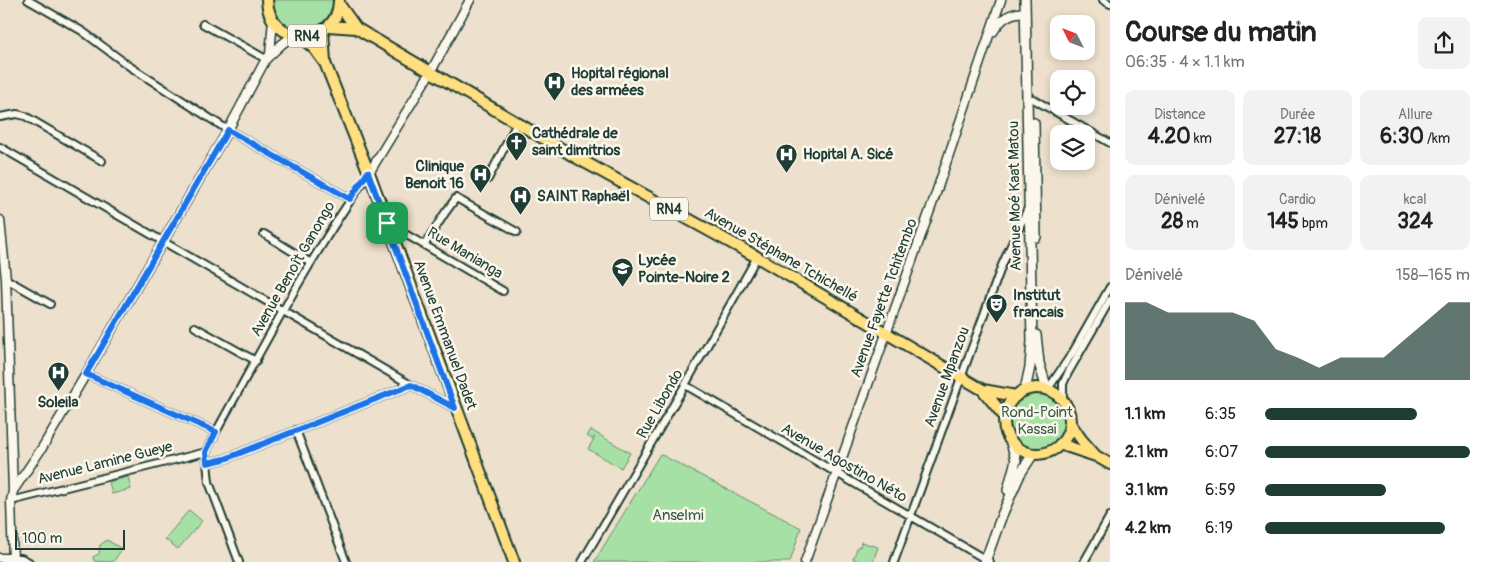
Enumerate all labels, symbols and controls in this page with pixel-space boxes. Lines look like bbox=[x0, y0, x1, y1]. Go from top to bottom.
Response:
north arrow bbox=[1050, 15, 1095, 60]
map controls bbox=[1050, 15, 1095, 170]
text: Course du matin bbox=[1125, 15, 1317, 50]
button: share bbox=[1418, 17, 1470, 69]
road number: RN4 bbox=[288, 24, 326, 48]
text: 06:35 · 4 × 1.1 km bbox=[1125, 52, 1245, 72]
place label: Hopital régional des armées bbox=[571, 64, 669, 100]
hospital icon: Hopital régional des armées bbox=[543, 70, 567, 101]
button: locate bbox=[1050, 70, 1095, 115]
text: Distance bbox=[1154, 106, 1205, 123]
text: Durée bbox=[1280, 106, 1315, 123]
text: Allure bbox=[1398, 106, 1432, 123]
street label: Avenue Moé Kaat Matou bbox=[1004, 121, 1026, 271]
text: 4.20 bbox=[1148, 123, 1191, 150]
text: 27:18 bbox=[1274, 123, 1321, 150]
text: 6:30 bbox=[1380, 123, 1424, 150]
place label: Cathédrale de saint dimitrios bbox=[532, 124, 621, 160]
button: layers bbox=[1050, 125, 1095, 170]
church icon: Cathédrale de saint dimitrios bbox=[504, 130, 528, 161]
text: km bbox=[1191, 130, 1212, 147]
text: /km bbox=[1424, 130, 1450, 147]
hospital icon: Hopital A. Sicé bbox=[775, 142, 799, 173]
place label: Hopital A. Sicé bbox=[803, 145, 894, 164]
place label: Clinique Benoit 16 bbox=[405, 157, 465, 193]
hospital icon: Clinique Benoit 16 bbox=[468, 163, 492, 194]
hospital icon: SAINT Raphaël bbox=[509, 184, 533, 215]
place label: SAINT Raphaël bbox=[537, 187, 630, 206]
text: Dénivelé bbox=[1154, 191, 1205, 208]
text: Cardio bbox=[1279, 191, 1316, 208]
text: kcal bbox=[1404, 191, 1427, 208]
street label: Avenue Benoît Ganongo bbox=[247, 198, 339, 340]
road number: RN4 bbox=[650, 198, 688, 220]
pin bbox=[366, 202, 408, 244]
street label: Avenue Stéphane Tchichellé bbox=[701, 203, 861, 307]
text: 28 bbox=[1161, 208, 1183, 235]
text: 145 bbox=[1267, 208, 1299, 235]
text: 324 bbox=[1397, 208, 1433, 235]
icon: arrive bbox=[373, 209, 401, 237]
text: m bbox=[1183, 215, 1199, 232]
text: bpm bbox=[1299, 215, 1328, 232]
street label: Avenue Fayette Tchitembo bbox=[846, 216, 922, 380]
street label: Rue Manianga bbox=[424, 223, 506, 283]
place label: Lycée Pointe-Noire 2 bbox=[638, 251, 730, 287]
school or university icon: Lycée Pointe-Noire 2 bbox=[610, 257, 634, 288]
street label: Avenue Emmanuel Dadet bbox=[409, 258, 481, 413]
text: Dénivelé bbox=[1125, 265, 1183, 285]
text: 158–165 m bbox=[1396, 265, 1470, 285]
place label: Institut francais bbox=[1013, 286, 1064, 322]
theatre icon: Institut francais bbox=[985, 292, 1009, 323]
street label: Avenue Mpanzou bbox=[920, 324, 974, 430]
hospital icon: Soleila bbox=[46, 361, 70, 392]
street label: Rue Libondo bbox=[633, 366, 687, 442]
place label: Soleila bbox=[38, 393, 79, 412]
park label: Rond-Point Kassai bbox=[1001, 403, 1074, 439]
text: 1.1 km bbox=[1125, 404, 1165, 424]
text: 6:35 bbox=[1205, 404, 1236, 424]
street label: Avenue Agostino Néto bbox=[778, 419, 910, 507]
street label: Avenue Lamine Gueye bbox=[36, 437, 175, 489]
text: 2.1 km bbox=[1125, 442, 1168, 462]
text: 6:07 bbox=[1205, 442, 1238, 462]
text: 3.1 km bbox=[1125, 480, 1168, 500]
text: 6:59 bbox=[1205, 480, 1236, 500]
park label: Anselmi bbox=[652, 506, 704, 525]
text: 4.2 km bbox=[1125, 518, 1171, 538]
text: 6:19 bbox=[1205, 518, 1233, 538]
scale bar bbox=[15, 527, 125, 550]
text: 100 m bbox=[22, 530, 62, 547]

